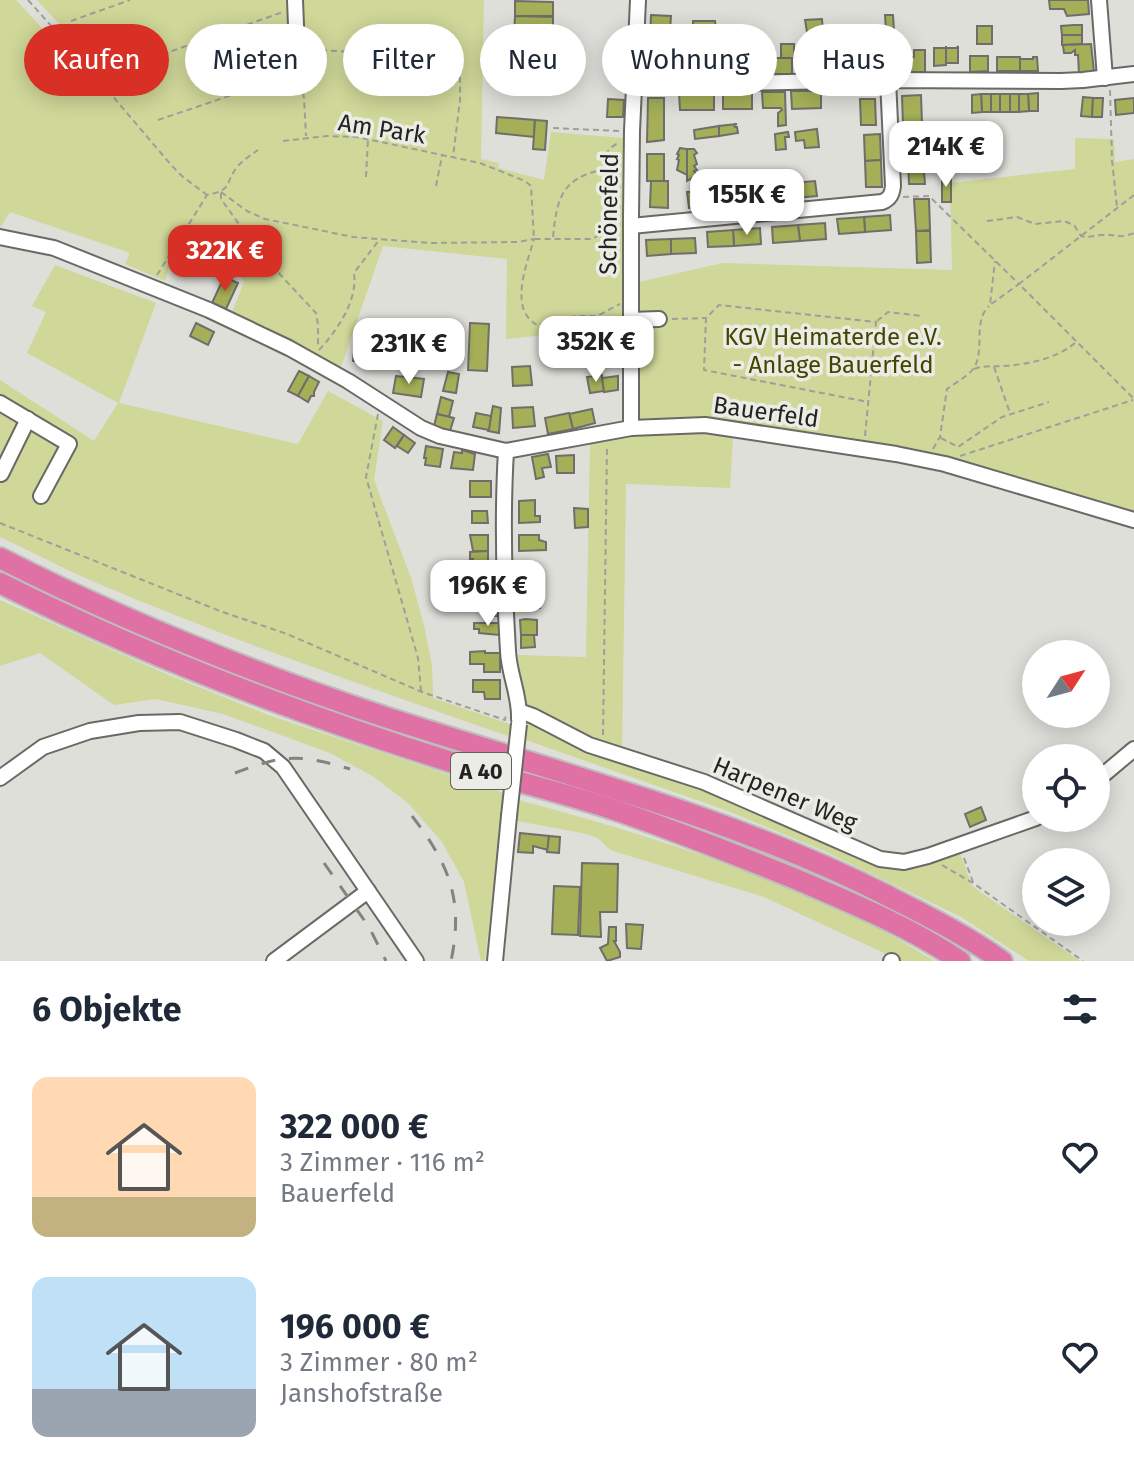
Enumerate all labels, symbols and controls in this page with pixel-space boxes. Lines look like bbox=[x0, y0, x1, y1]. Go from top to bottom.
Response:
chip: Kaufen bbox=[24, 24, 169, 96]
chip: Mieten bbox=[185, 24, 327, 96]
chip: Filter bbox=[343, 24, 464, 96]
chip: Neu bbox=[480, 24, 586, 96]
chip: Wohnung bbox=[602, 24, 777, 96]
chip: Haus bbox=[793, 24, 913, 96]
street label: Am Park bbox=[336, 108, 428, 150]
pin: 214K € bbox=[881, 121, 1011, 189]
text: 214K € bbox=[907, 131, 985, 162]
street label: Schönefeld bbox=[594, 153, 624, 275]
pin: 155K € bbox=[682, 169, 812, 237]
text: 155K € bbox=[708, 179, 786, 210]
pin: 322K € bbox=[160, 225, 290, 293]
text: 322K € bbox=[186, 235, 264, 266]
pin: 352K € bbox=[531, 316, 661, 384]
pin: 231K € bbox=[344, 318, 474, 386]
park label: KGV Heimaterde e.V. - Anlage Bauerfeld bbox=[724, 323, 942, 379]
text: 352K € bbox=[557, 326, 635, 357]
text: 231K € bbox=[371, 328, 447, 359]
street label: Bauerfeld bbox=[712, 391, 820, 433]
pin: 196K € bbox=[423, 560, 553, 628]
text: 196K € bbox=[448, 570, 528, 601]
north arrow bbox=[1022, 640, 1110, 728]
map controls bbox=[1022, 640, 1110, 936]
button: locate bbox=[1022, 744, 1110, 832]
street label: Harpener Weg bbox=[709, 751, 862, 837]
road number: A 40 bbox=[451, 753, 511, 789]
button: layers bbox=[1022, 848, 1110, 936]
icon: filters bbox=[1058, 987, 1102, 1031]
text: 6 Objekte bbox=[32, 989, 181, 1030]
text: 322 000 € bbox=[280, 1106, 428, 1147]
icon: home bbox=[96, 1109, 192, 1205]
icon: heart bbox=[1058, 1135, 1102, 1179]
text: 3 Zimmer · 116 m² bbox=[280, 1147, 485, 1178]
text: Bauerfeld bbox=[280, 1178, 395, 1209]
text: 196 000 € bbox=[280, 1306, 430, 1347]
icon: home bbox=[96, 1309, 192, 1405]
icon: heart bbox=[1058, 1335, 1102, 1379]
text: 3 Zimmer · 80 m² bbox=[280, 1347, 478, 1378]
text: Janshofstraße bbox=[280, 1378, 443, 1409]

